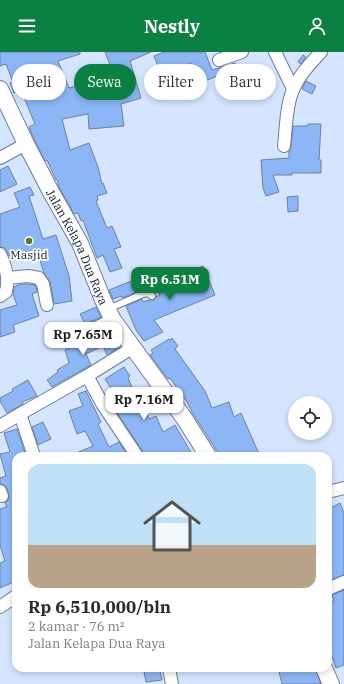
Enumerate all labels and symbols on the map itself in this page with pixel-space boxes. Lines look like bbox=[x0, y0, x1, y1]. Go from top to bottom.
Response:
street label: Jalan Kelapa Dua Raya bbox=[43, 186, 112, 308]
marker: Masjid bbox=[24, 236, 34, 246]
place label: Masjid bbox=[10, 247, 48, 262]
pin: Rp 6.51M bbox=[129, 267, 211, 301]
pin: Rp 7.65M bbox=[42, 322, 124, 356]
pin: Rp 7.16M bbox=[103, 387, 185, 421]

